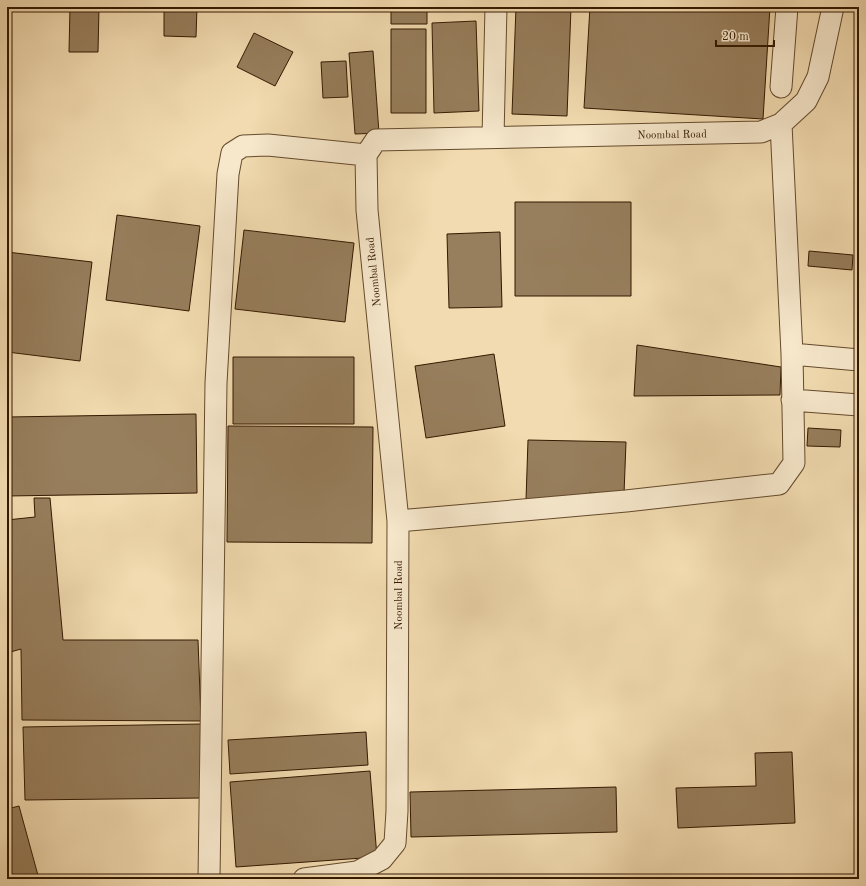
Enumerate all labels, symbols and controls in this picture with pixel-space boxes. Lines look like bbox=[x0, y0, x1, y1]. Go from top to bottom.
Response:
scale bar bbox=[716, 22, 774, 48]
text: 20 m bbox=[722, 31, 749, 43]
street label: Noombal Road bbox=[637, 129, 707, 142]
street label: Noombal Road bbox=[365, 236, 384, 307]
street label: Noombal Road bbox=[394, 560, 405, 630]

